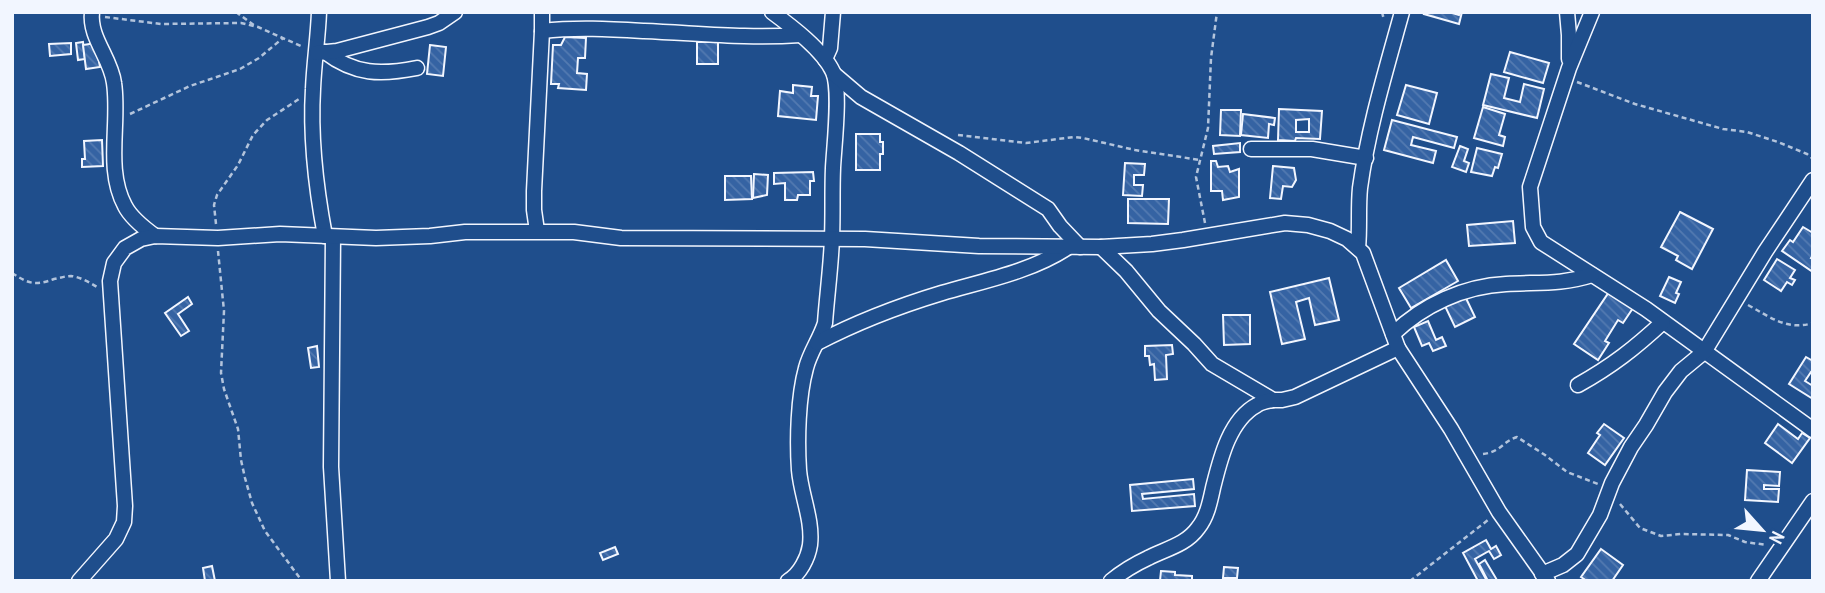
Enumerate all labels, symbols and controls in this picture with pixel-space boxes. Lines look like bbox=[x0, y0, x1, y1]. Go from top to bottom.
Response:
north arrow bbox=[1727, 495, 1797, 565]
text: N bbox=[1764, 528, 1790, 548]

